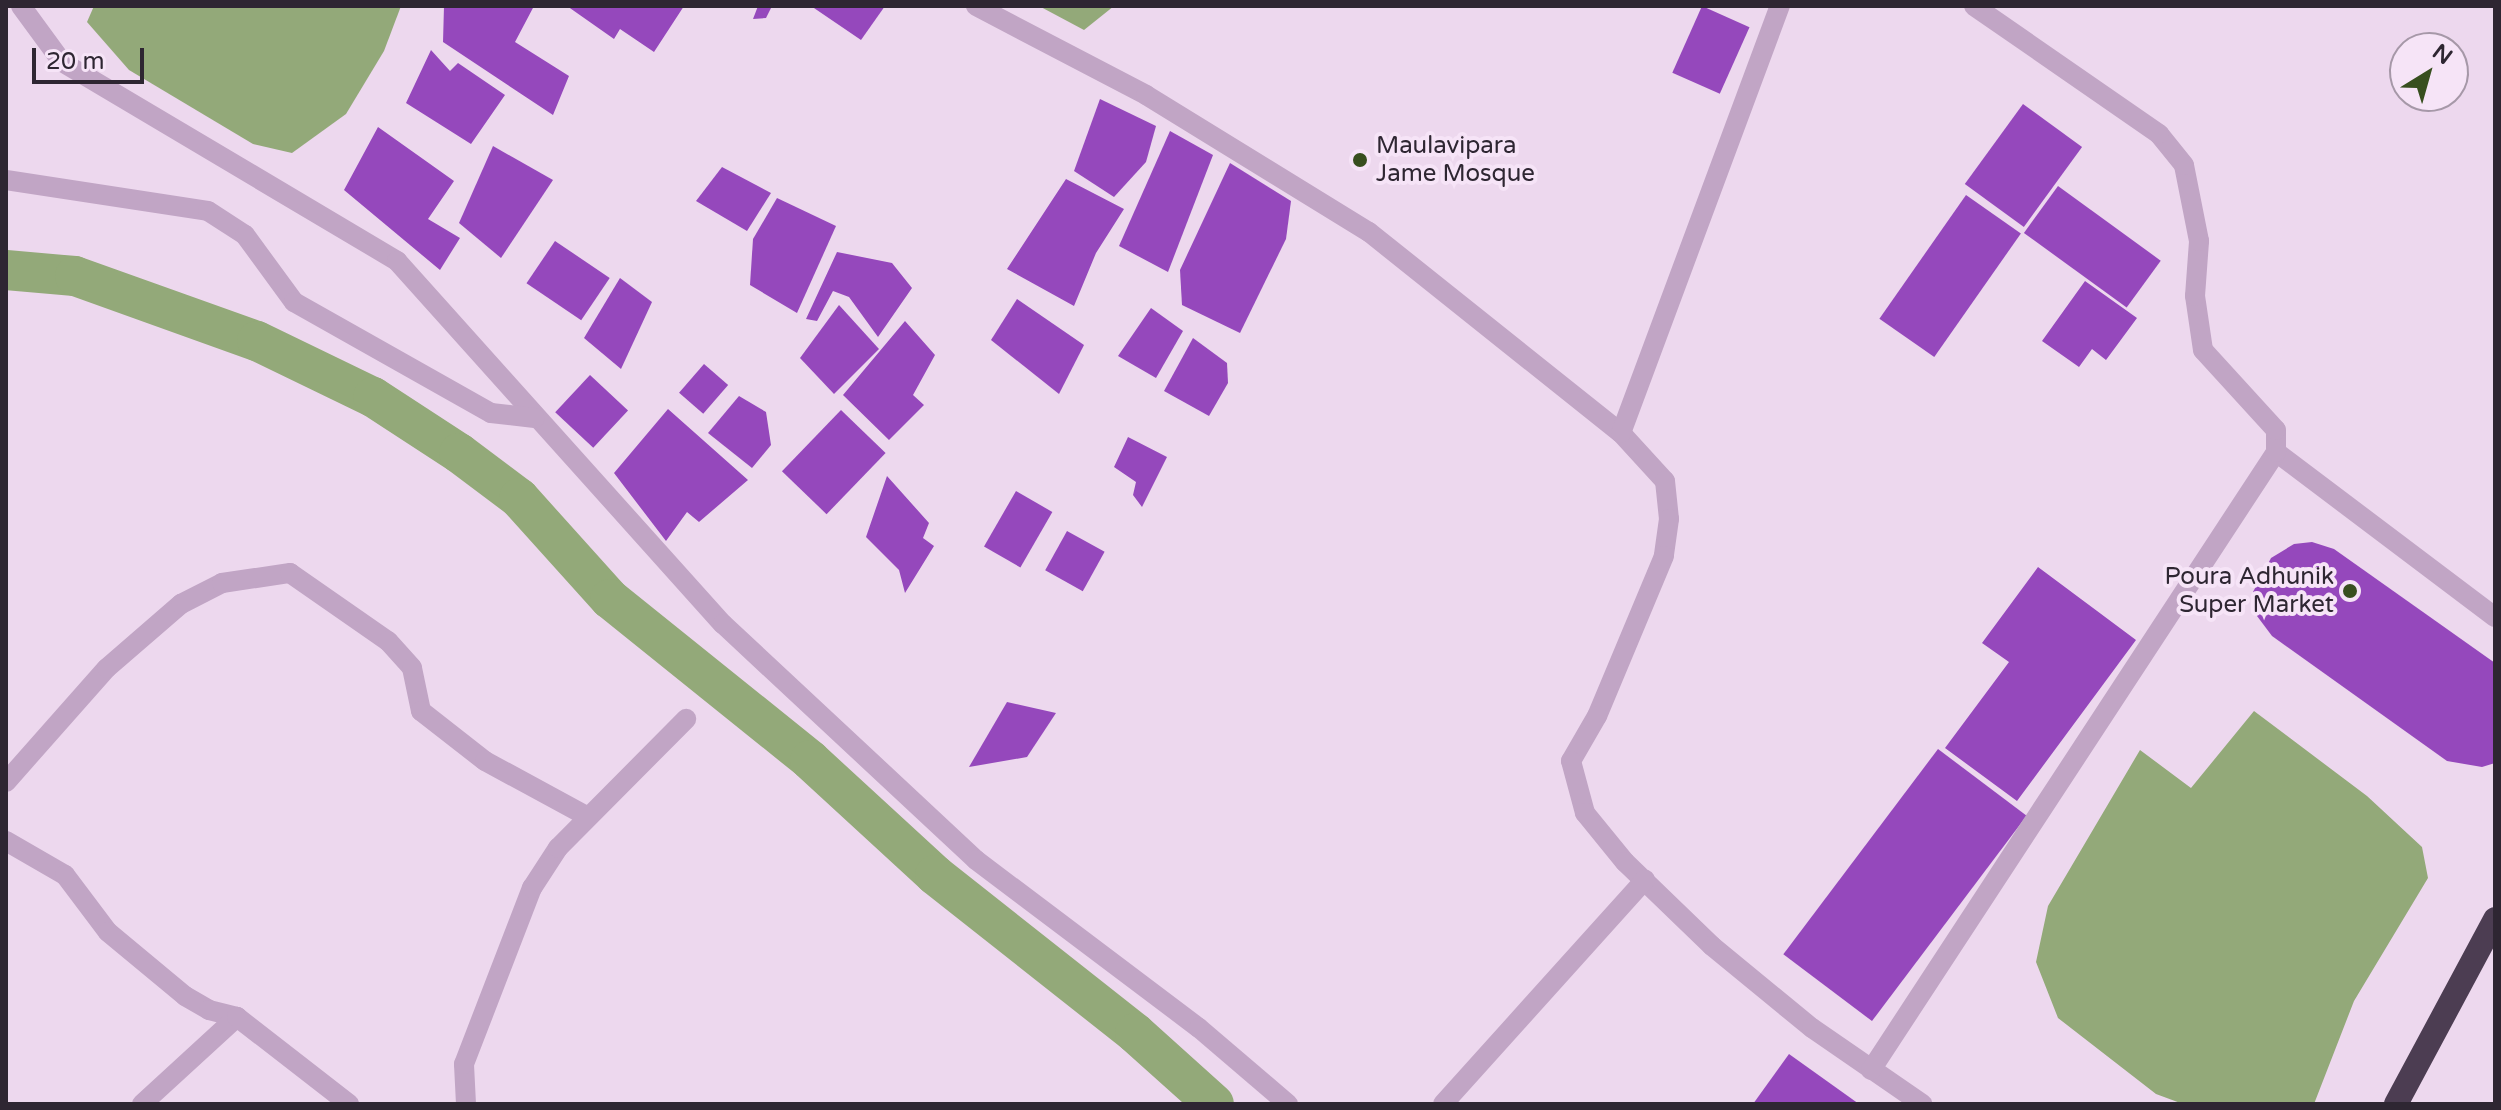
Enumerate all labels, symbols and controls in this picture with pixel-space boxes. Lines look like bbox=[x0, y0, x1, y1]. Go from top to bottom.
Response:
scale bar bbox=[36, 32, 148, 82]
north arrow bbox=[2389, 32, 2469, 112]
text: N bbox=[2427, 39, 2457, 70]
text: 20 m bbox=[46, 47, 104, 76]
place label: Maulavipara Jame Mosque bbox=[1376, 132, 1535, 188]
marker: Maulavipara Jame Mosque bbox=[1351, 151, 1369, 169]
place label: Poura Adhunik Super Market bbox=[2165, 563, 2334, 619]
marker: Poura Adhunik Super Market bbox=[2341, 582, 2359, 600]

